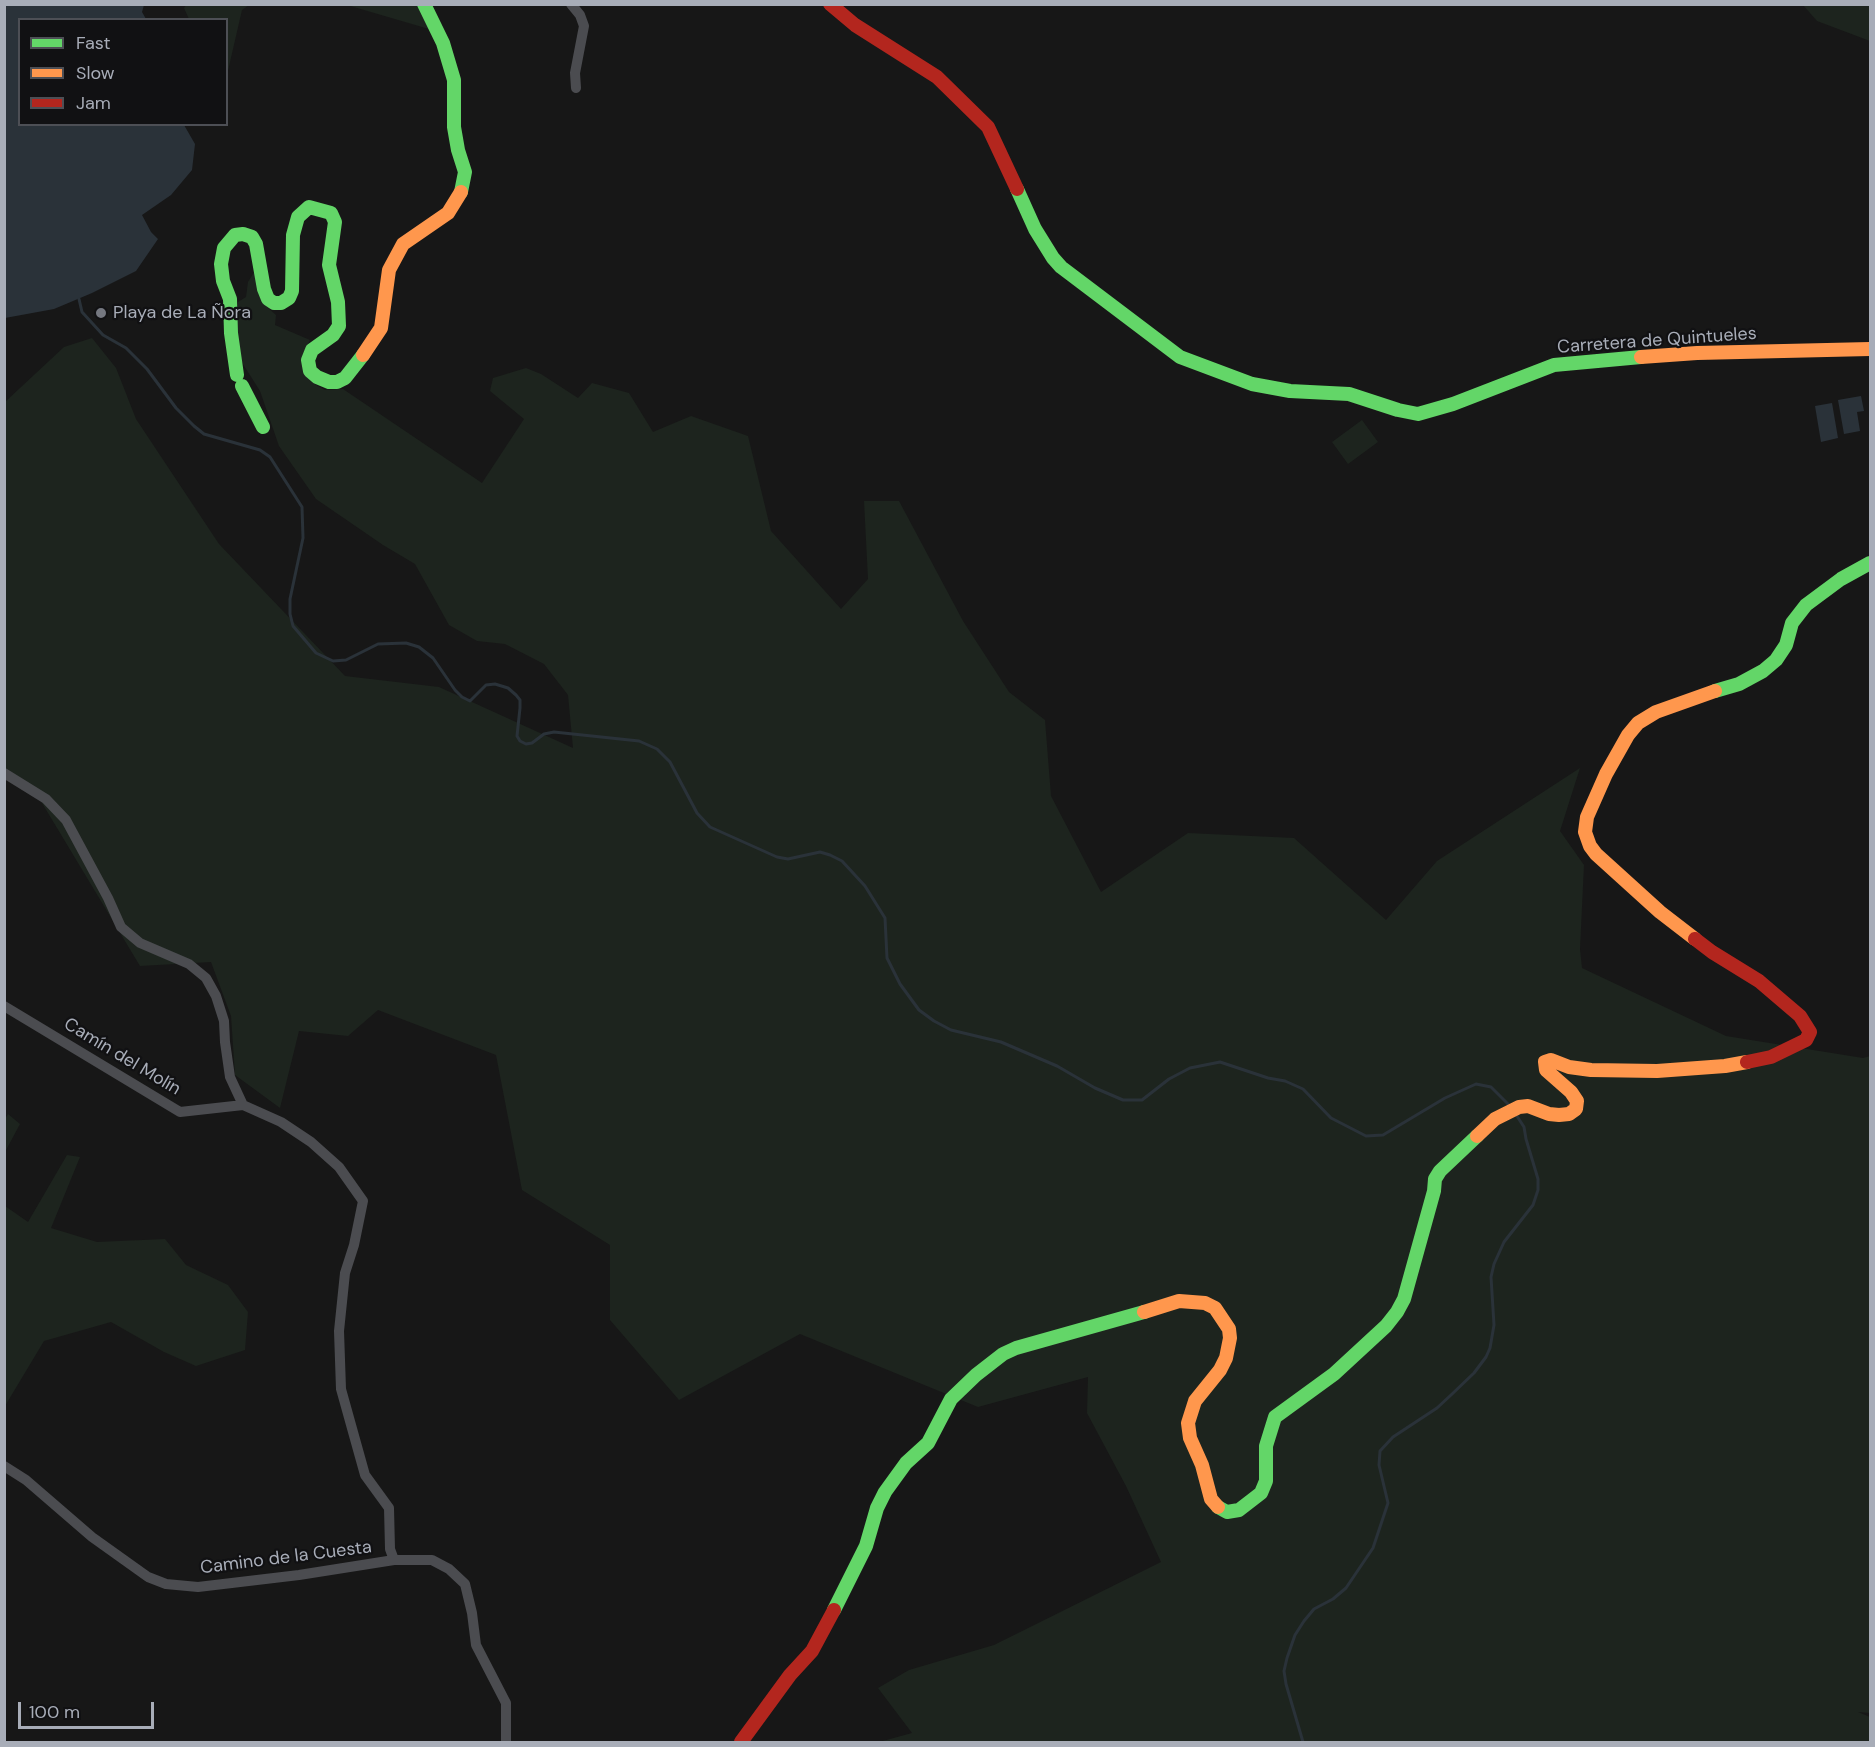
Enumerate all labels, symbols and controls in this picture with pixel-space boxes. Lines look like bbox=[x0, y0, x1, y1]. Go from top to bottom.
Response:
legend bbox=[18, 18, 228, 126]
text: Fast bbox=[76, 31, 111, 55]
text: Slow bbox=[76, 61, 115, 85]
text: Jam bbox=[76, 91, 111, 115]
place label: Playa de La Ñora bbox=[113, 302, 251, 324]
marker: Playa de La Ñora bbox=[94, 306, 108, 320]
street label: Carretera de Quintueles bbox=[1557, 323, 1757, 359]
street label: Camín del Molín bbox=[60, 1014, 184, 1100]
street label: Camino de la Cuesta bbox=[199, 1537, 373, 1579]
scale bar bbox=[21, 1690, 158, 1728]
text: 100 m bbox=[29, 1700, 80, 1724]

